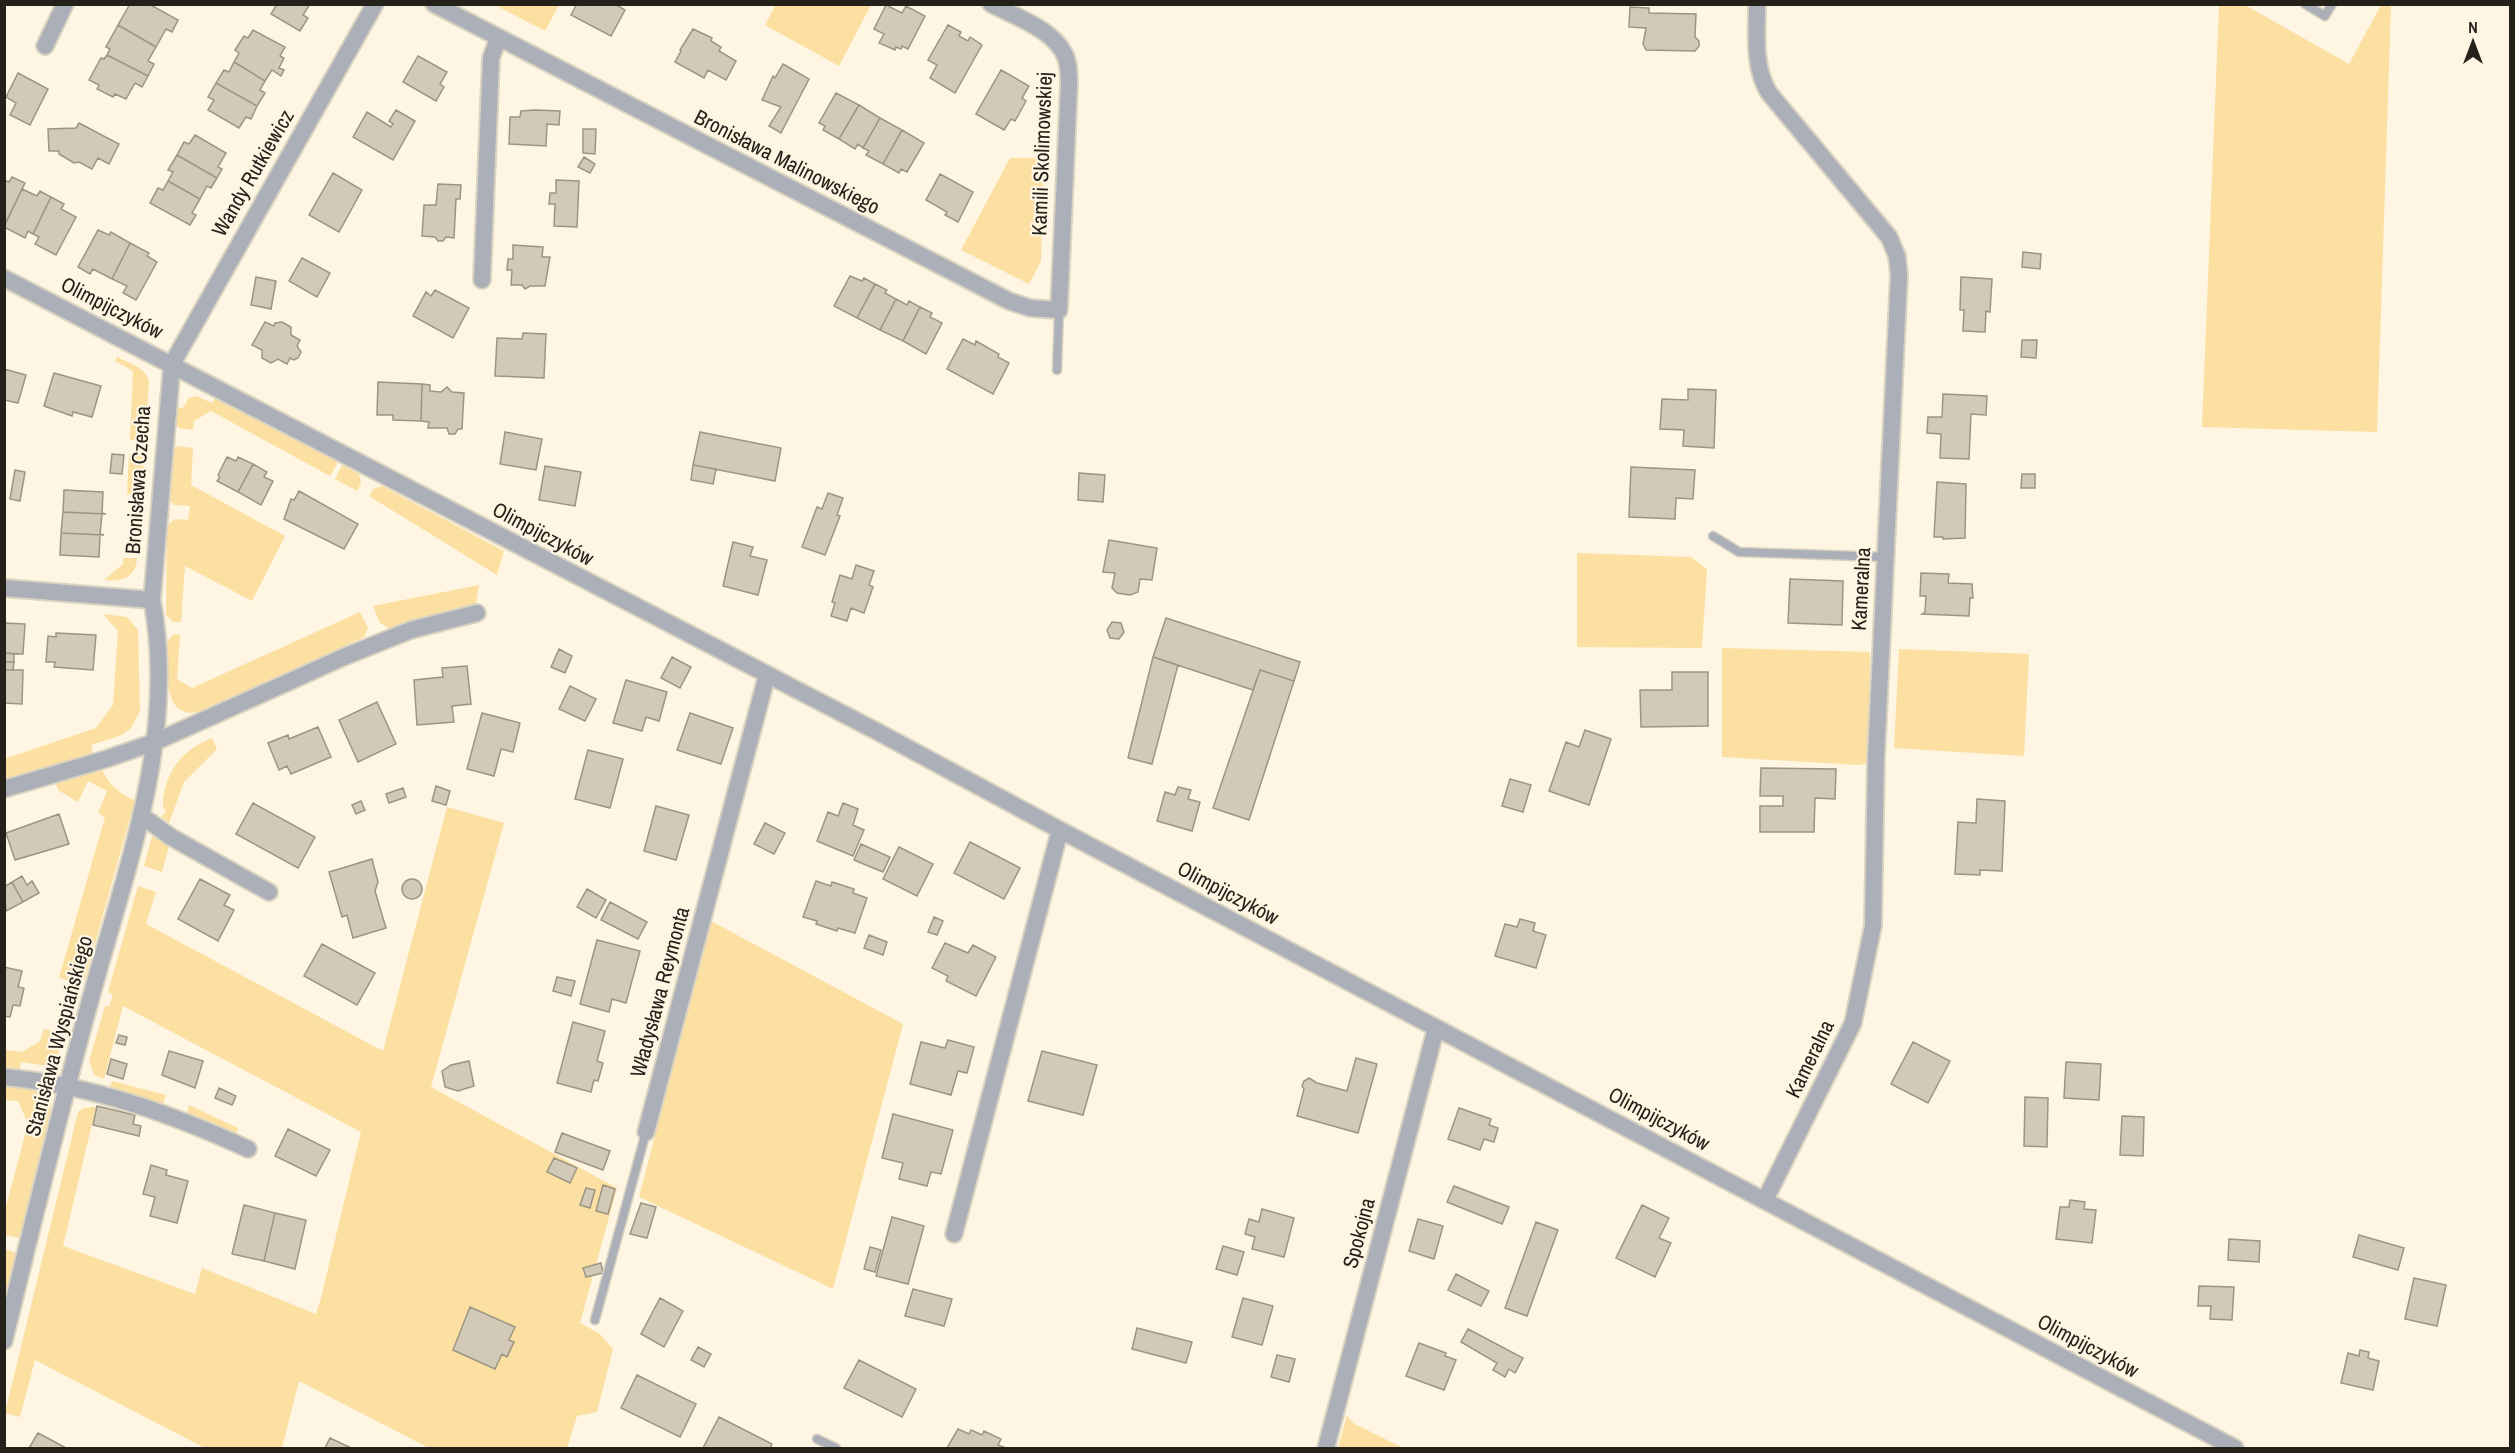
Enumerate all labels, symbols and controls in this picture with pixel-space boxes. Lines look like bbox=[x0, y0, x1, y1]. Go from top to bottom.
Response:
north arrow bbox=[2443, 12, 2503, 72]
text: N bbox=[2468, 16, 2478, 38]
street label: Kamili Skolimowskiej bbox=[1024, 72, 1059, 236]
street label: Bronisława Malinowskiego bbox=[689, 102, 885, 221]
street label: Wandy Rutkiewicz bbox=[205, 104, 301, 241]
street label: Olimpijczyków bbox=[56, 269, 169, 346]
street label: Bronisława Czecha bbox=[118, 405, 157, 555]
street label: Olimpijczyków bbox=[487, 495, 600, 573]
street label: Kameralna bbox=[1844, 546, 1877, 631]
street label: Olimpijczyków bbox=[1172, 854, 1285, 932]
street label: Władysława Reymonta bbox=[623, 903, 696, 1080]
street label: Stanisława Wyspiańskiego bbox=[18, 932, 99, 1139]
street label: Kameralna bbox=[1778, 1015, 1841, 1103]
street label: Olimpijczyków bbox=[1603, 1080, 1716, 1158]
street label: Spokojna bbox=[1335, 1194, 1382, 1271]
street label: Olimpijczyków bbox=[2032, 1307, 2145, 1385]

